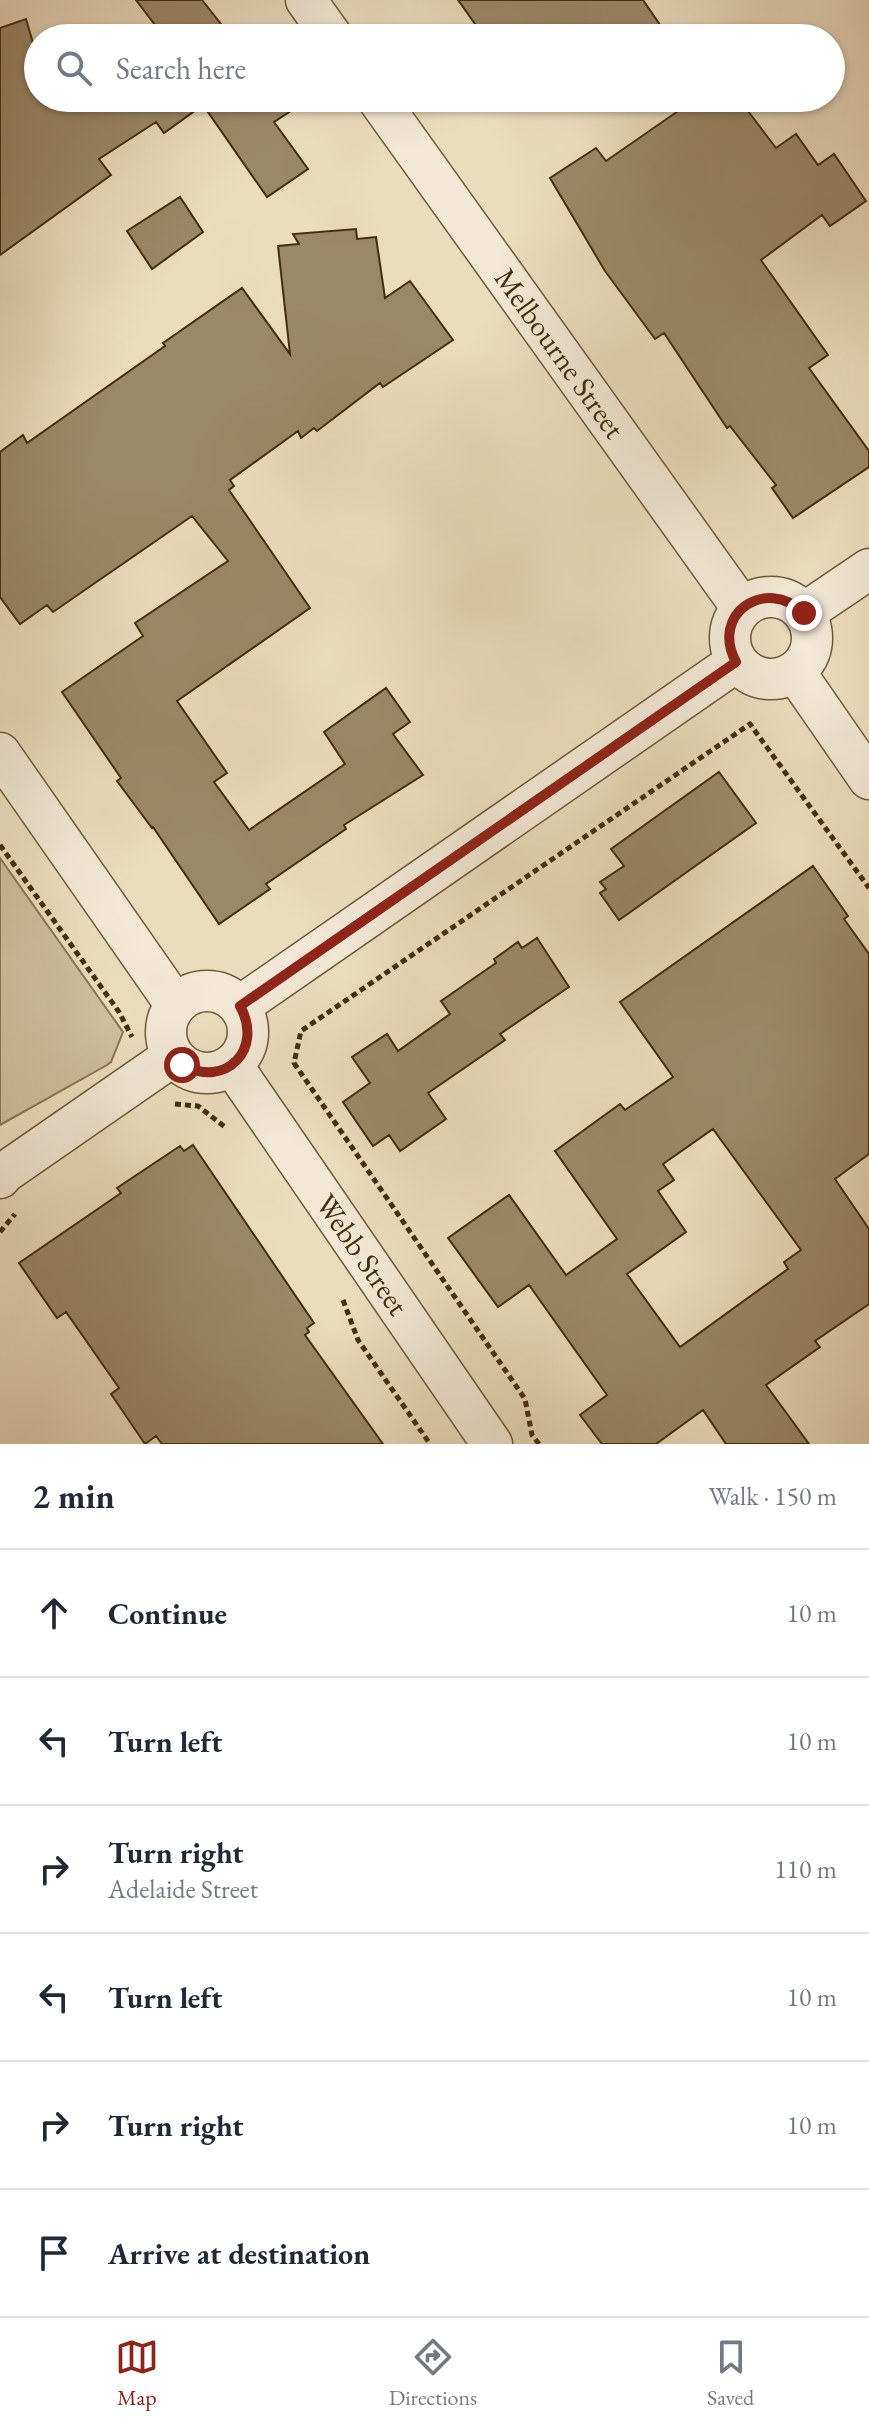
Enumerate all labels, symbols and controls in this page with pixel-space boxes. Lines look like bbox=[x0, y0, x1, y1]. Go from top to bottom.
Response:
search box bbox=[24, 24, 845, 112]
icon: search bbox=[52, 46, 96, 90]
text: Search here bbox=[116, 49, 246, 88]
street label: Melbourne Street bbox=[486, 260, 635, 447]
route end bbox=[786, 595, 822, 631]
route start bbox=[164, 1047, 200, 1083]
street label: Webb Street bbox=[307, 1186, 418, 1323]
text: 2 min bbox=[32, 1474, 115, 1518]
text: Walk · 150 m bbox=[709, 1479, 837, 1513]
icon: ahead bbox=[32, 1591, 76, 1635]
text: Continue bbox=[108, 1594, 227, 1633]
text: 10 m bbox=[787, 1596, 837, 1630]
icon: left bbox=[32, 1719, 76, 1763]
text: Turn left bbox=[108, 1722, 222, 1761]
text: 10 m bbox=[787, 1724, 837, 1758]
text: Turn right bbox=[108, 1833, 244, 1872]
icon: right bbox=[32, 1847, 76, 1891]
text: 110 m bbox=[774, 1852, 837, 1886]
text: Adelaide Street bbox=[108, 1872, 258, 1906]
icon: left bbox=[32, 1975, 76, 2019]
text: Turn left bbox=[108, 1978, 222, 2017]
text: 10 m bbox=[787, 1980, 837, 2014]
icon: right bbox=[32, 2103, 76, 2147]
text: Turn right bbox=[108, 2106, 244, 2145]
text: 10 m bbox=[787, 2108, 837, 2142]
icon: arrive bbox=[32, 2231, 76, 2275]
text: Arrive at destination bbox=[108, 2234, 370, 2273]
tab: Map bbox=[115, 2335, 159, 2412]
tab: Directions bbox=[389, 2335, 477, 2412]
tab: Saved bbox=[707, 2335, 754, 2412]

